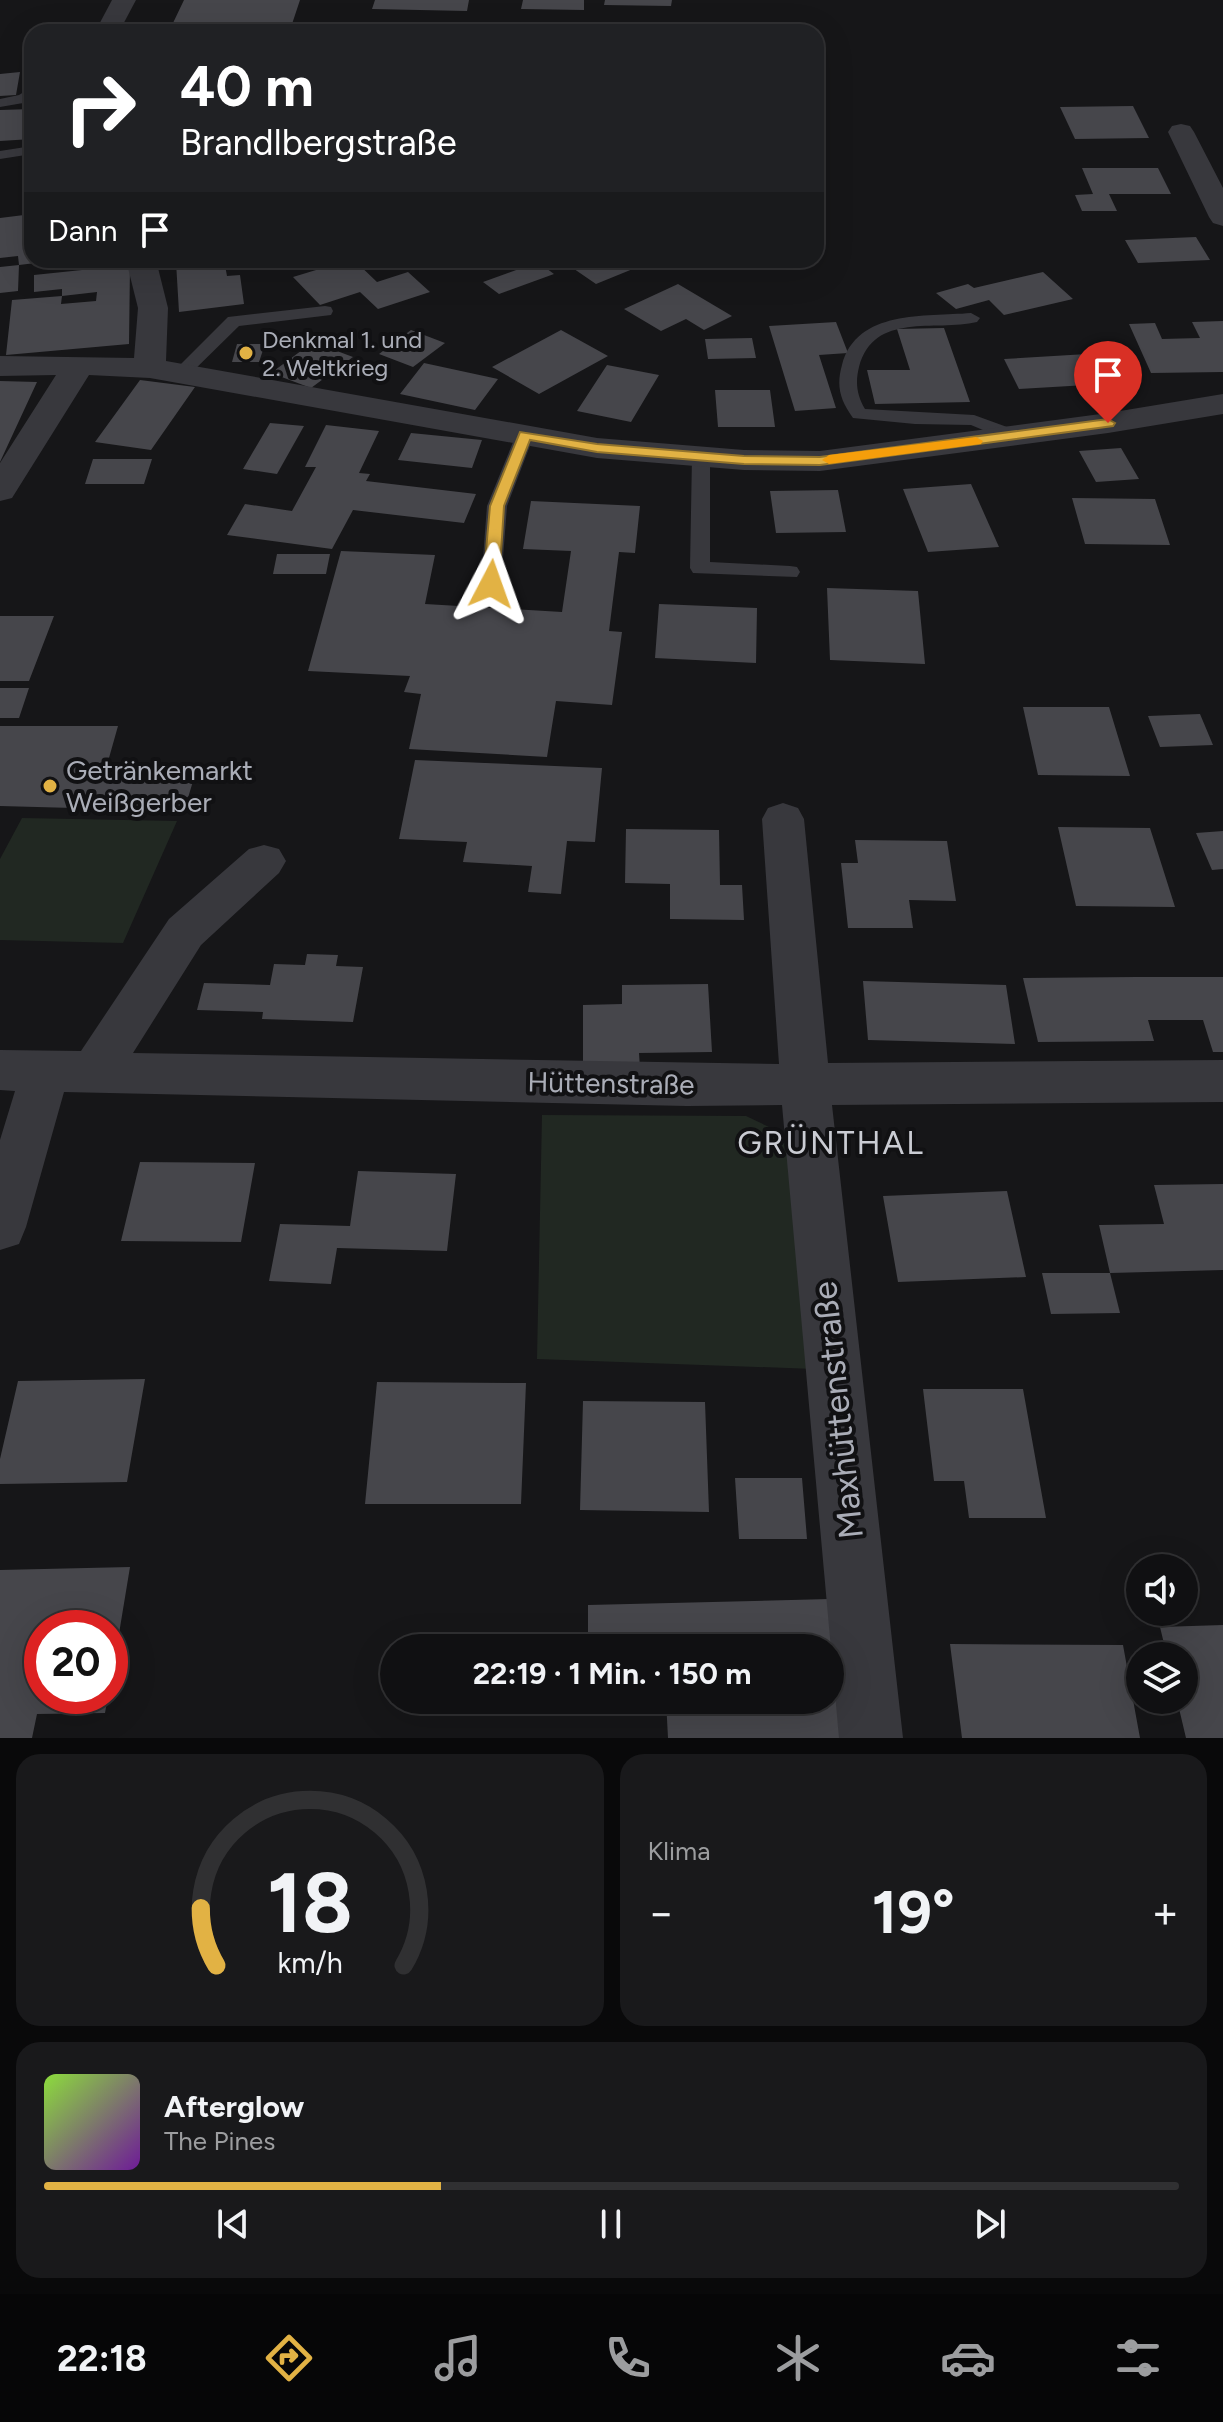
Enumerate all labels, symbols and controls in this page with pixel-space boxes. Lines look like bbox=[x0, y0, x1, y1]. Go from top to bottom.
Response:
text: 40 m bbox=[180, 53, 314, 120]
icon: right bbox=[48, 56, 152, 160]
text: Brandlbergstraße bbox=[180, 121, 457, 164]
icon: arrive bbox=[133, 208, 177, 252]
text: Dann bbox=[48, 212, 117, 249]
place label: Denkmal 1. und 2. Weltkrieg bbox=[262, 325, 422, 382]
pin bbox=[1074, 341, 1142, 423]
marker: Denkmal 1. und 2. Weltkrieg bbox=[237, 344, 255, 362]
icon: arrive bbox=[1086, 353, 1130, 397]
position arrow bbox=[449, 542, 533, 626]
place label: Getränkemarkt Weißgerber bbox=[66, 753, 253, 819]
marker: Getränkemarkt Weißgerber bbox=[41, 777, 59, 795]
street label: Hüttenstraße bbox=[527, 1065, 695, 1101]
district label: GRÜNTHAL bbox=[737, 1124, 925, 1162]
street label: Maxhüttenstraße bbox=[804, 1279, 872, 1541]
map controls bbox=[1126, 1554, 1198, 1714]
button: sound bbox=[1126, 1554, 1198, 1626]
speed limit sign: 20 bbox=[24, 1610, 128, 1714]
button: layers bbox=[1126, 1642, 1198, 1714]
text: 22:19 · 1 Min. · 150 m bbox=[473, 1655, 751, 1692]
text: Klima bbox=[648, 1835, 711, 1867]
text: 18 bbox=[267, 1853, 353, 1953]
text: 19° bbox=[872, 1876, 955, 1948]
text: − bbox=[648, 1886, 675, 1939]
text: + bbox=[1152, 1886, 1179, 1939]
text: km/h bbox=[277, 1946, 342, 1980]
text: Afterglow bbox=[164, 2088, 304, 2125]
text: The Pines bbox=[164, 2125, 275, 2157]
icon: previous bbox=[211, 2202, 255, 2246]
icon: pause bbox=[589, 2202, 633, 2246]
icon: next bbox=[968, 2202, 1012, 2246]
icon: directions bbox=[261, 2330, 317, 2386]
icon: music bbox=[430, 2330, 486, 2386]
icon: phone bbox=[600, 2330, 656, 2386]
icon: climate bbox=[770, 2330, 826, 2386]
icon: car bbox=[940, 2330, 996, 2386]
icon: filters bbox=[1110, 2330, 1166, 2386]
text: 22:18 bbox=[57, 2337, 147, 2380]

